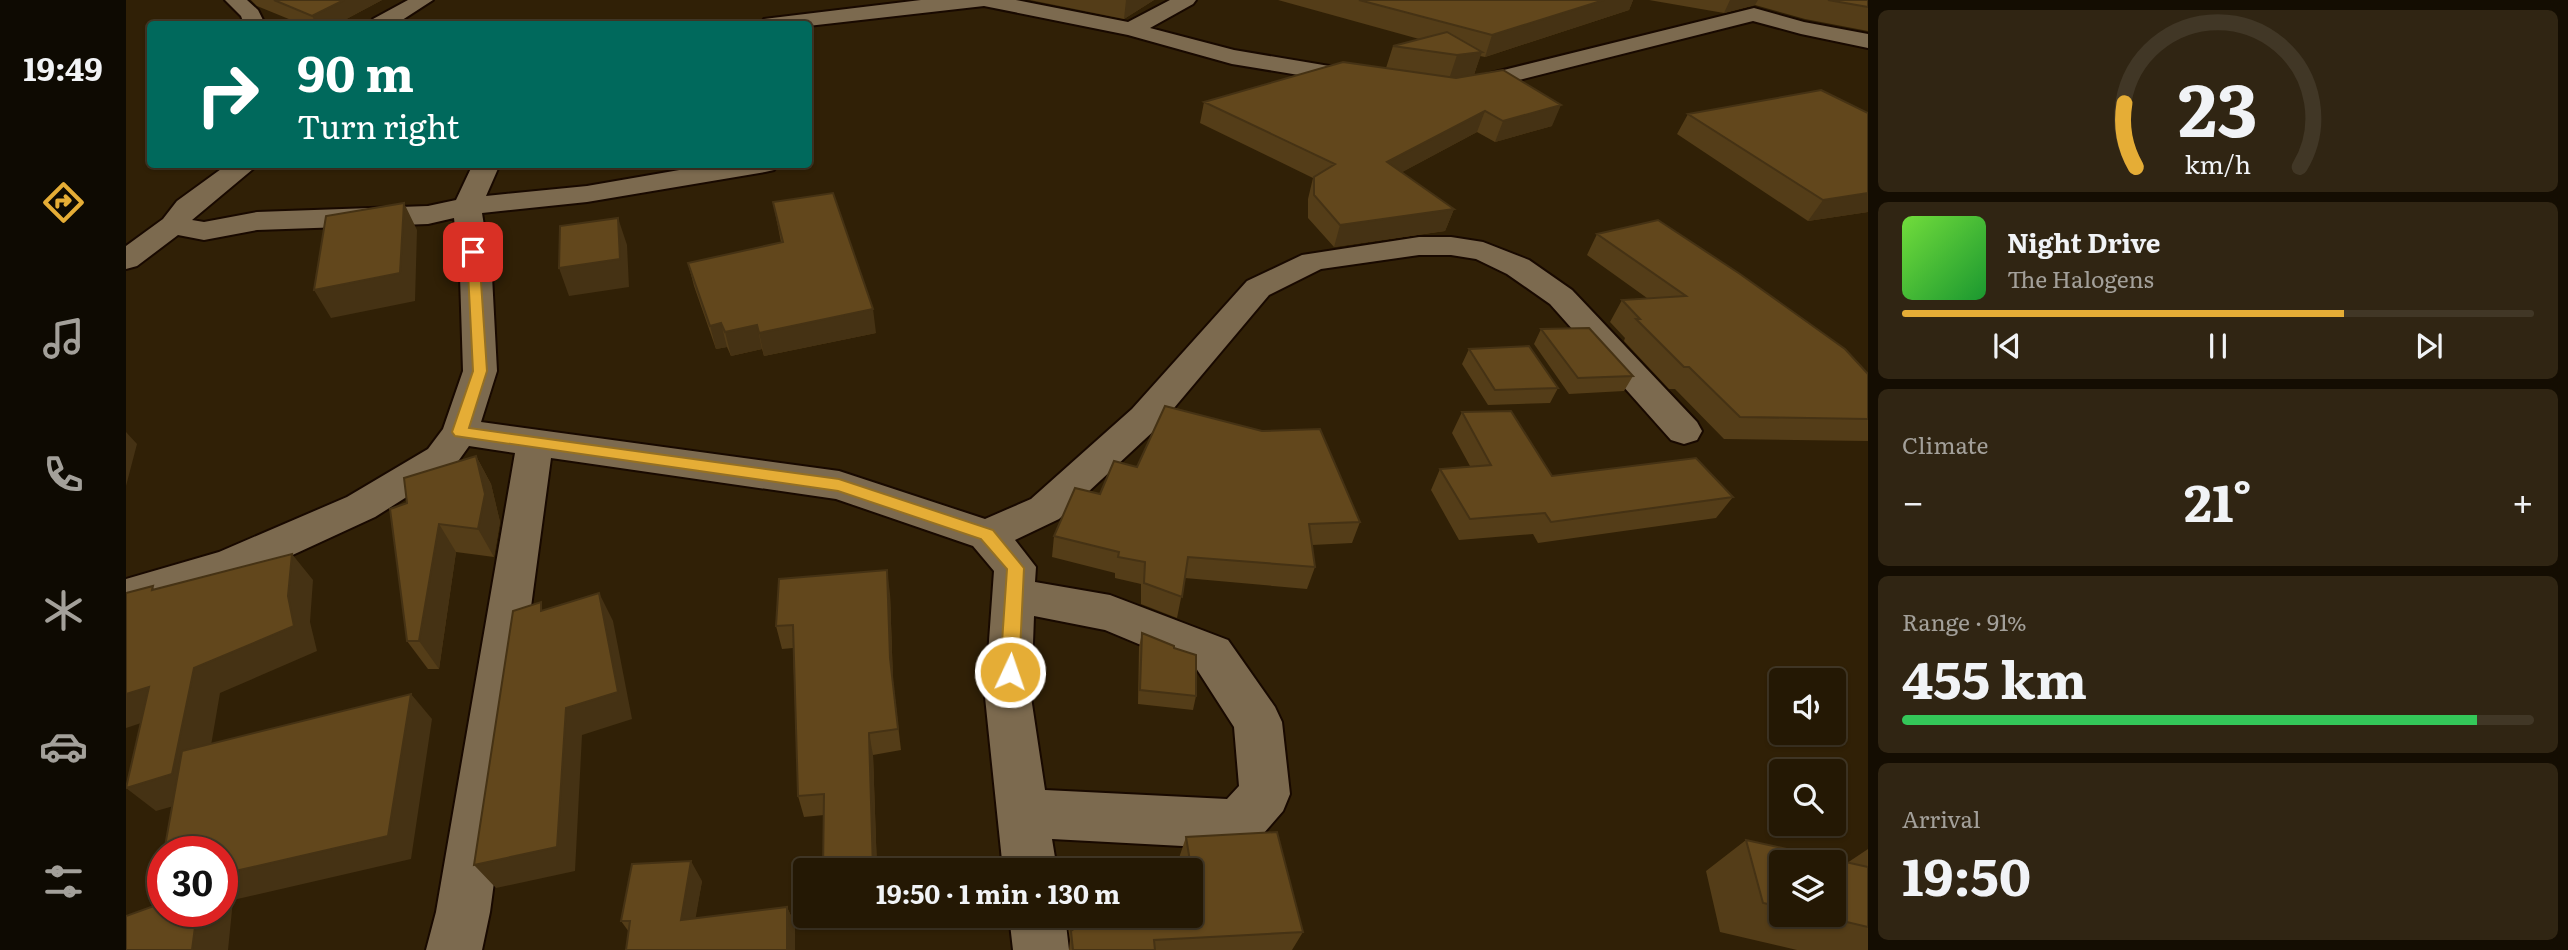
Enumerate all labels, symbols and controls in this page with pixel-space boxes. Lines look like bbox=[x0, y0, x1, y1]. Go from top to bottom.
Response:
text: 90 m bbox=[297, 34, 414, 107]
text: 19:49 bbox=[23, 43, 103, 91]
icon: right bbox=[182, 49, 273, 140]
text: 23 bbox=[2178, 51, 2258, 159]
text: Turn right bbox=[297, 101, 459, 149]
text: km/h bbox=[2185, 145, 2251, 182]
icon: directions bbox=[39, 178, 88, 227]
pin bbox=[443, 222, 503, 282]
text: Night Drive bbox=[2007, 222, 2161, 261]
icon: arrive bbox=[454, 233, 492, 271]
text: The Halogens bbox=[2007, 261, 2154, 295]
icon: music bbox=[39, 314, 88, 363]
icon: previous bbox=[1988, 327, 2026, 365]
icon: pause bbox=[2199, 327, 2237, 365]
icon: next bbox=[2410, 327, 2448, 365]
text: Climate bbox=[1902, 427, 1988, 461]
icon: phone bbox=[39, 450, 88, 499]
text: 21° bbox=[2184, 461, 2252, 538]
text: − bbox=[1902, 471, 1924, 528]
text: + bbox=[2512, 471, 2534, 528]
icon: climate bbox=[39, 586, 88, 635]
text: Range · 91% bbox=[1902, 604, 2026, 638]
position arrow bbox=[973, 635, 1047, 709]
text: 455 km bbox=[1902, 638, 2087, 715]
map controls bbox=[1769, 668, 1846, 927]
button: sound bbox=[1769, 668, 1846, 745]
icon: car bbox=[39, 722, 88, 771]
button: search bbox=[1769, 759, 1846, 836]
text: Arrival bbox=[1902, 801, 1981, 835]
text: 19:50 bbox=[1902, 835, 2031, 912]
speed limit sign: 30 bbox=[147, 836, 238, 927]
button: layers bbox=[1769, 850, 1846, 927]
icon: filters bbox=[39, 857, 88, 906]
text: 19:50 · 1 min · 130 m bbox=[876, 873, 1120, 912]

